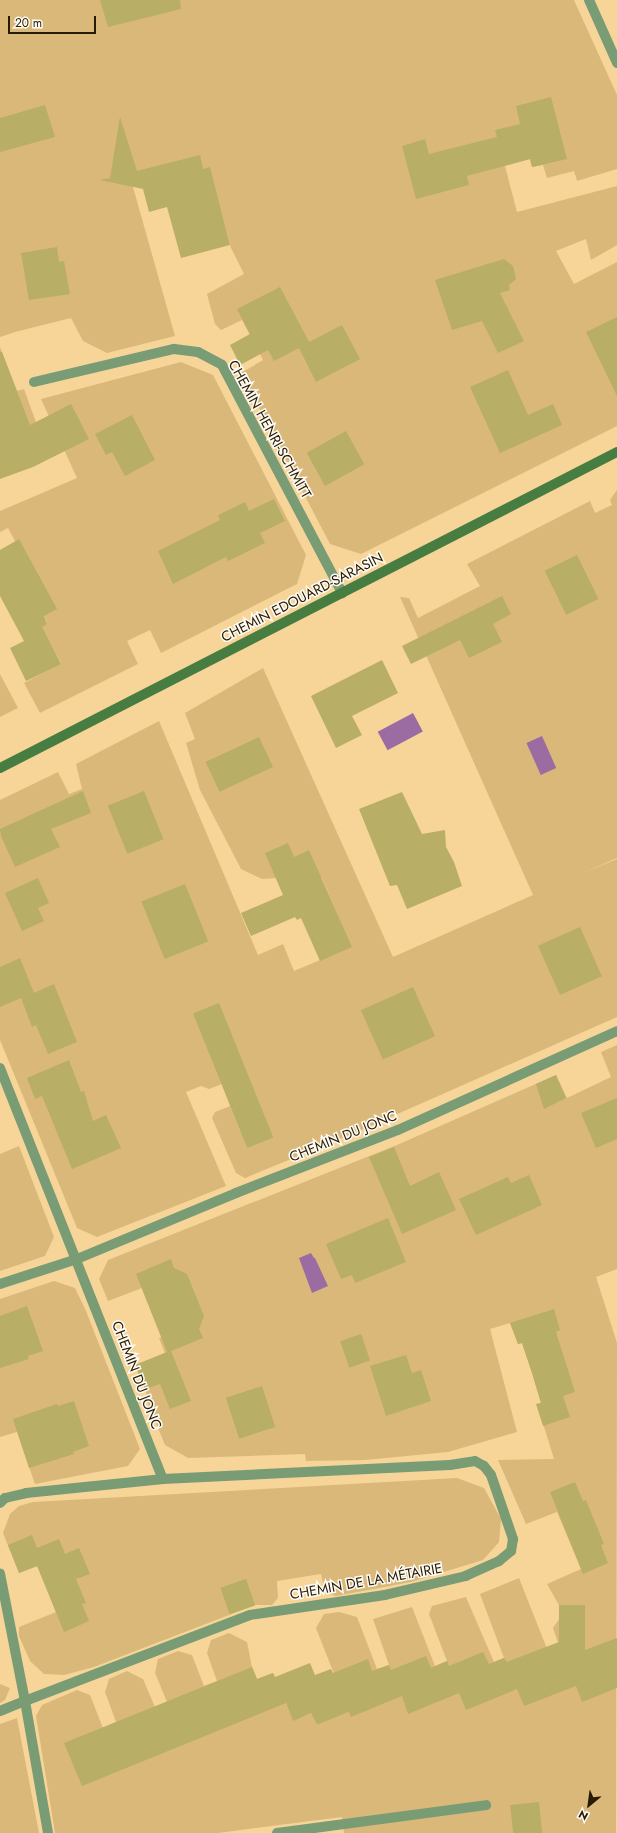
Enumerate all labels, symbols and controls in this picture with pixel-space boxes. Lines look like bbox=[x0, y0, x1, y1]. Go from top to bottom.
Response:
scale bar bbox=[10, 8, 98, 34]
text: 20 m bbox=[15, 14, 42, 32]
street label: CHEMIN HENRI-SCHMITT bbox=[225, 357, 315, 501]
street label: CHEMIN EDOUARD-SARASIN bbox=[218, 549, 386, 645]
street label: CHEMIN DU JONC bbox=[287, 1107, 399, 1165]
street label: CHEMIN DU JONC bbox=[109, 1319, 165, 1431]
street label: CHEMIN DE LA MÉTAIRIE bbox=[288, 1559, 444, 1603]
north arrow bbox=[569, 1785, 609, 1825]
text: N bbox=[575, 1806, 591, 1825]

